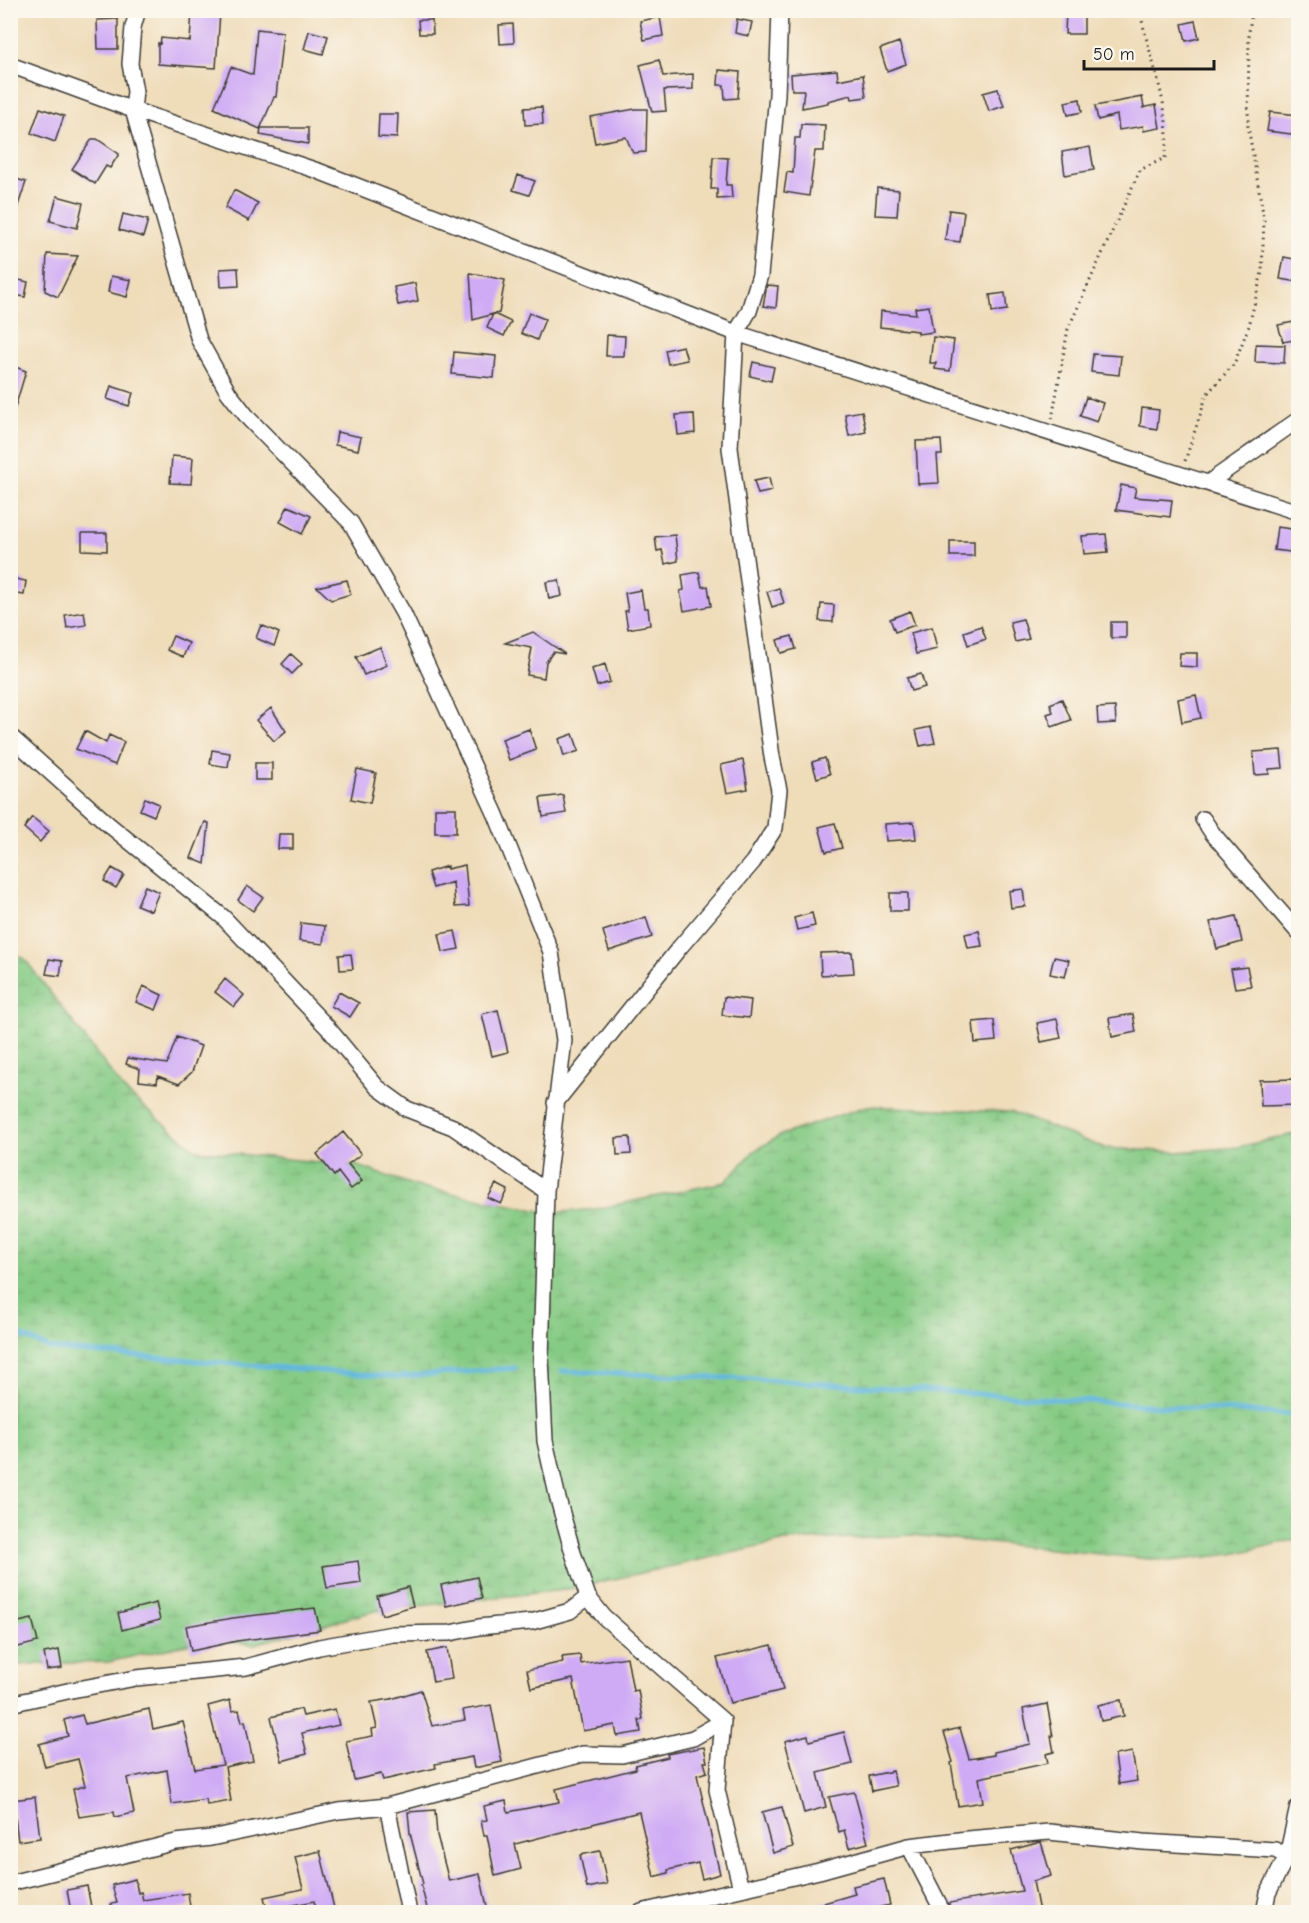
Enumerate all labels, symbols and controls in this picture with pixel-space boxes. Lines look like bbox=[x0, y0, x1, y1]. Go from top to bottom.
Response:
scale bar bbox=[1084, 33, 1214, 71]
text: 50 m bbox=[1093, 44, 1135, 65]

